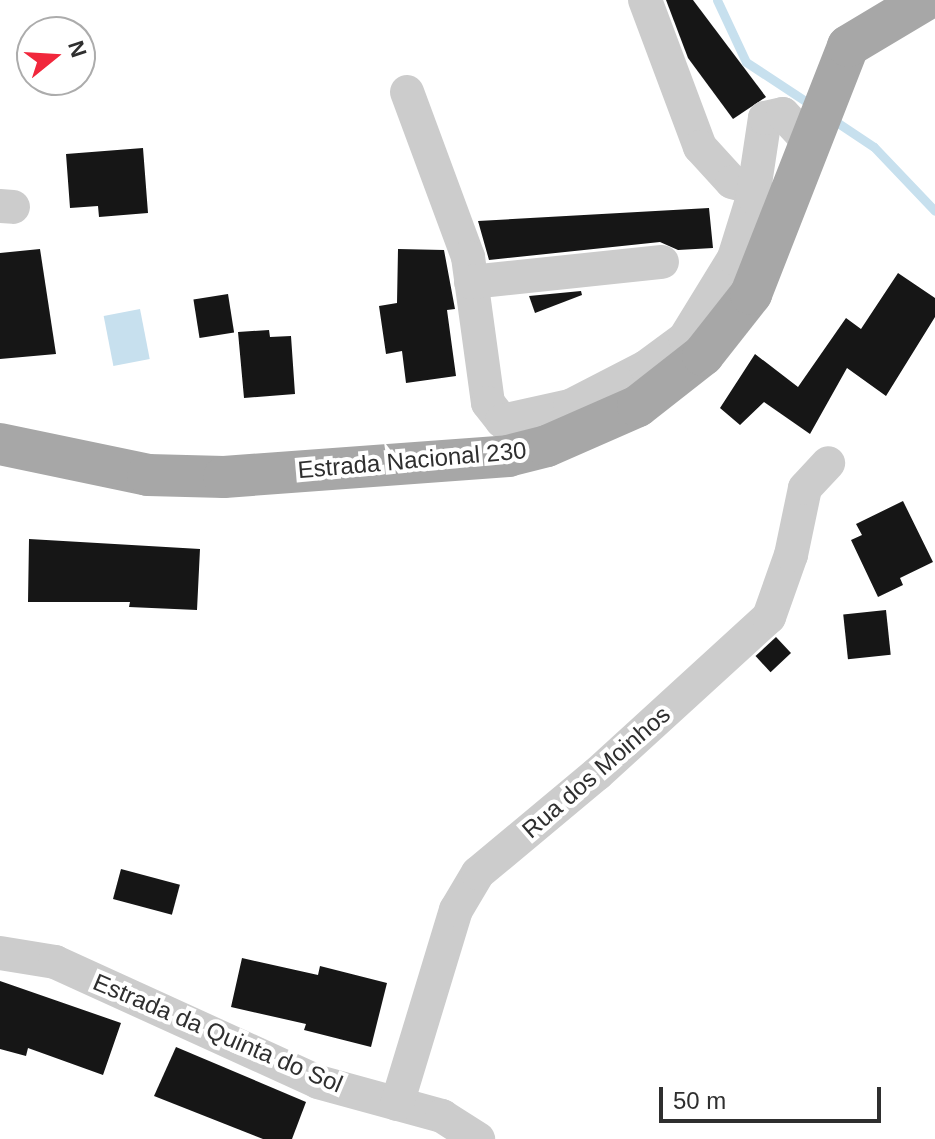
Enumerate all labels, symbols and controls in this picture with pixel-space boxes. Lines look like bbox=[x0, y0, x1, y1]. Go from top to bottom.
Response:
north arrow bbox=[16, 16, 96, 96]
text: N bbox=[63, 38, 92, 60]
street label: Estrada Nacional 230 bbox=[296, 436, 528, 484]
street label: Rua dos Moinhos bbox=[516, 700, 676, 844]
street label: Estrada da Quinta do Sol bbox=[89, 967, 347, 1099]
scale bar bbox=[663, 1071, 885, 1121]
text: 50 m bbox=[673, 1087, 726, 1114]

